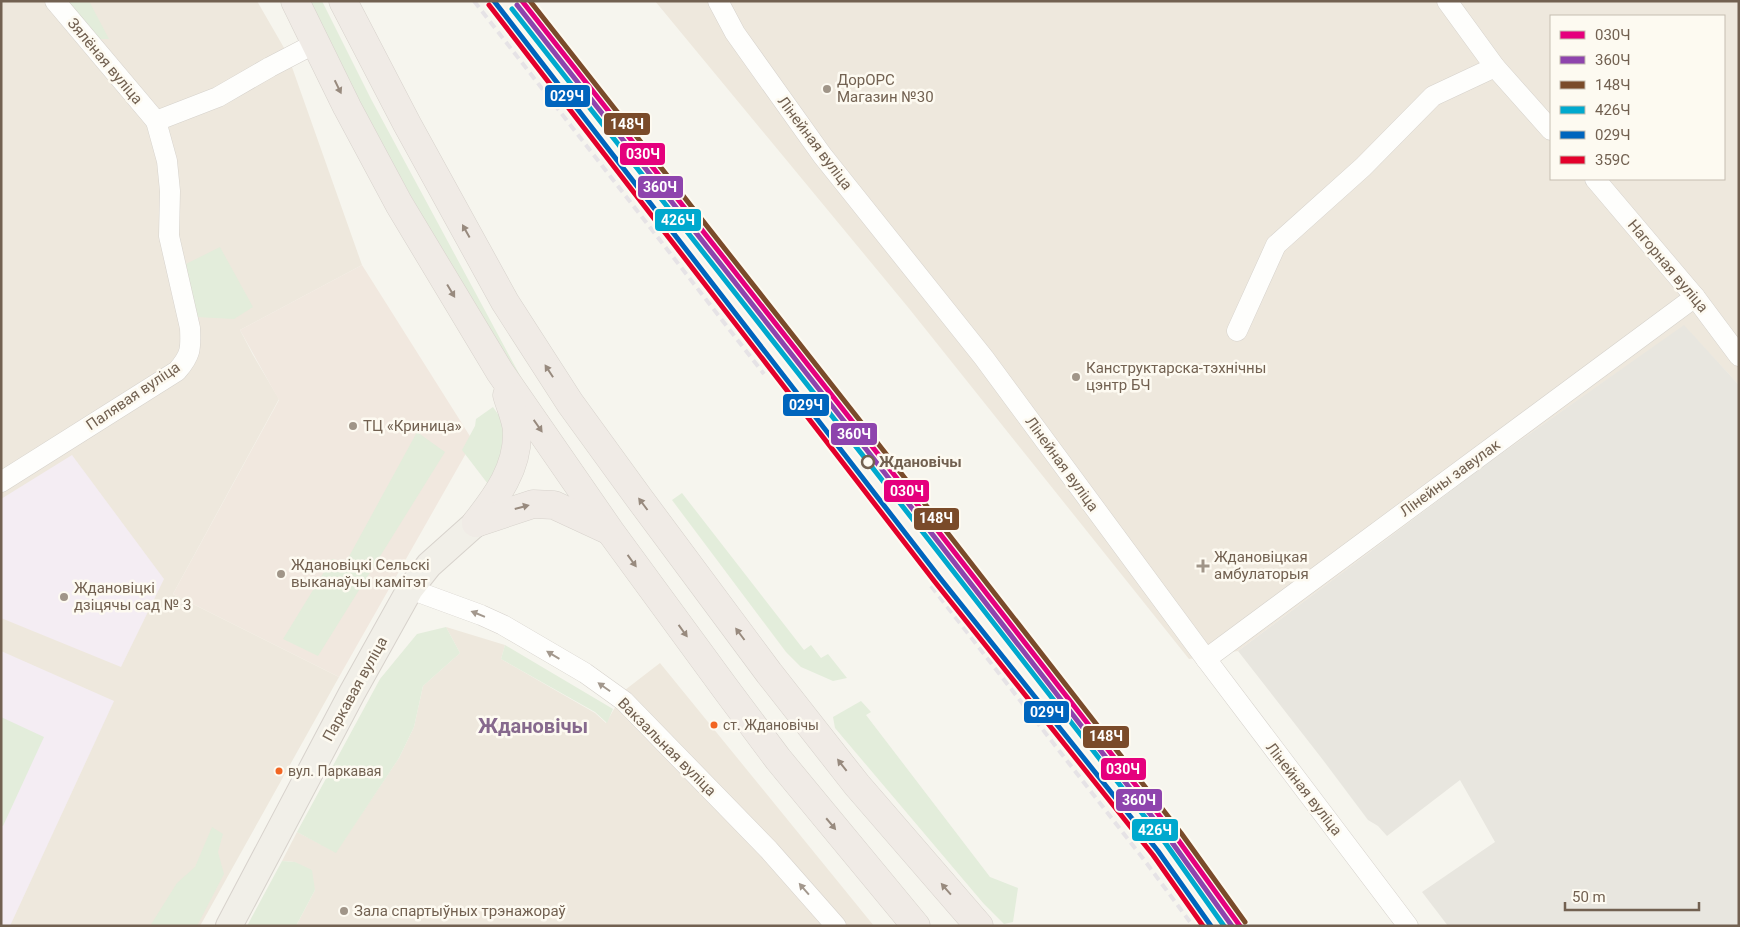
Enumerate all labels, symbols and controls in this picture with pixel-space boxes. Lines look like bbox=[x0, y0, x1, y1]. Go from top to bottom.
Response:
street label: Зялёная вуліца bbox=[64, 14, 146, 108]
legend bbox=[1550, 15, 1725, 180]
text: 030Ч bbox=[1595, 26, 1631, 44]
text: 360Ч bbox=[1595, 51, 1631, 69]
place label: ДорОРС Магазин №30 bbox=[837, 71, 934, 106]
text: 148Ч bbox=[1595, 76, 1631, 94]
one-way arrow bbox=[333, 80, 342, 95]
marker: ДорОРС Магазин №30 bbox=[821, 83, 833, 95]
line badge: 029Ч bbox=[544, 84, 591, 108]
text: 029Ч bbox=[550, 88, 584, 104]
street label: Лінейная вуліца bbox=[774, 92, 856, 194]
text: 426Ч bbox=[1595, 101, 1631, 119]
line badge: 148Ч bbox=[603, 112, 651, 136]
text: 148Ч bbox=[610, 116, 644, 132]
text: 029Ч bbox=[1595, 126, 1631, 144]
line badge: 030Ч bbox=[619, 142, 666, 166]
text: 030Ч bbox=[626, 146, 660, 162]
text: 359С bbox=[1595, 151, 1630, 169]
line badge: 360Ч bbox=[637, 175, 684, 199]
text: 360Ч bbox=[643, 179, 677, 195]
line badge: 426Ч bbox=[654, 208, 702, 232]
text: 426Ч bbox=[661, 212, 695, 228]
street label: Нагорная вуліца bbox=[1624, 216, 1712, 316]
one-way arrow bbox=[462, 224, 470, 239]
one-way arrow bbox=[447, 284, 456, 297]
street label: Палявая вуліца bbox=[83, 358, 183, 434]
place label: Канструктарска-тэхнічны цэнтр БЧ bbox=[1086, 359, 1266, 394]
one-way arrow bbox=[545, 364, 554, 377]
marker: Канструктарска-тэхнічны цэнтр БЧ bbox=[1070, 371, 1082, 383]
line badge: 029Ч bbox=[782, 393, 830, 417]
text: 029Ч bbox=[789, 397, 823, 413]
street label: Лінейная вуліца bbox=[1022, 413, 1102, 515]
place label: ТЦ «Криница» bbox=[363, 417, 462, 435]
marker: ТЦ «Криница» bbox=[347, 420, 359, 432]
one-way arrow bbox=[533, 420, 543, 433]
line badge: 360Ч bbox=[830, 422, 878, 446]
text: 360Ч bbox=[837, 426, 871, 442]
street label: Лінейны завулак bbox=[1396, 436, 1504, 520]
place label: Ждановічы bbox=[879, 453, 962, 471]
marker: Ждановічы bbox=[861, 455, 875, 469]
line badge: 030Ч bbox=[883, 479, 930, 503]
text: 030Ч bbox=[890, 483, 924, 499]
one-way arrow bbox=[638, 497, 648, 511]
one-way arrow bbox=[515, 503, 530, 511]
line badge: 148Ч bbox=[913, 507, 960, 531]
text: 148Ч bbox=[919, 510, 953, 526]
place label: Ждановіцкая амбулаторыя bbox=[1214, 548, 1309, 583]
one-way arrow bbox=[627, 555, 637, 568]
place label: Ждановіцкі Сельскі выканаўчы камітэт bbox=[291, 556, 430, 591]
marker: Ждановіцкая амбулаторыя bbox=[1196, 559, 1210, 573]
marker: Ждановіцкі Сельскі выканаўчы камітэт bbox=[275, 568, 287, 580]
place label: Ждановіцкі дзіцячы сад № 3 bbox=[74, 579, 191, 614]
marker: Ждановіцкі дзіцячы сад № 3 bbox=[58, 591, 70, 603]
one-way arrow bbox=[470, 610, 485, 618]
one-way arrow bbox=[678, 624, 688, 638]
one-way arrow bbox=[735, 627, 745, 641]
street label: Паркавая вуліца bbox=[319, 634, 391, 744]
one-way arrow bbox=[547, 650, 560, 659]
one-way arrow bbox=[597, 682, 611, 692]
street label: Вакзальная вуліца bbox=[614, 694, 720, 800]
line badge: 029Ч bbox=[1023, 700, 1070, 724]
text: 029Ч bbox=[1030, 704, 1064, 720]
district label: Ждановічы bbox=[478, 714, 588, 738]
place label: ст. Ждановічы bbox=[723, 717, 819, 733]
marker: ст. Ждановічы bbox=[709, 720, 719, 730]
line badge: 148Ч bbox=[1082, 725, 1130, 749]
text: 148Ч bbox=[1089, 728, 1123, 744]
street label: Лінейная вуліца bbox=[1262, 739, 1346, 839]
line badge: 030Ч bbox=[1100, 757, 1147, 781]
one-way arrow bbox=[836, 759, 847, 772]
text: 030Ч bbox=[1106, 761, 1140, 777]
place label: вул. Паркавая bbox=[288, 763, 381, 779]
marker: вул. Паркавая bbox=[274, 766, 284, 776]
line badge: 360Ч bbox=[1115, 788, 1163, 812]
text: 360Ч bbox=[1122, 792, 1156, 808]
one-way arrow bbox=[826, 817, 837, 830]
line badge: 426Ч bbox=[1131, 818, 1179, 842]
text: 426Ч bbox=[1138, 822, 1172, 838]
scale bar bbox=[1565, 880, 1699, 912]
one-way arrow bbox=[798, 883, 809, 896]
one-way arrow bbox=[941, 883, 952, 896]
text: 50 m bbox=[1572, 888, 1606, 906]
place label: Зала спартыўных трэнажораў bbox=[354, 902, 566, 920]
marker: Зала спартыўных трэнажораў bbox=[338, 905, 350, 917]

